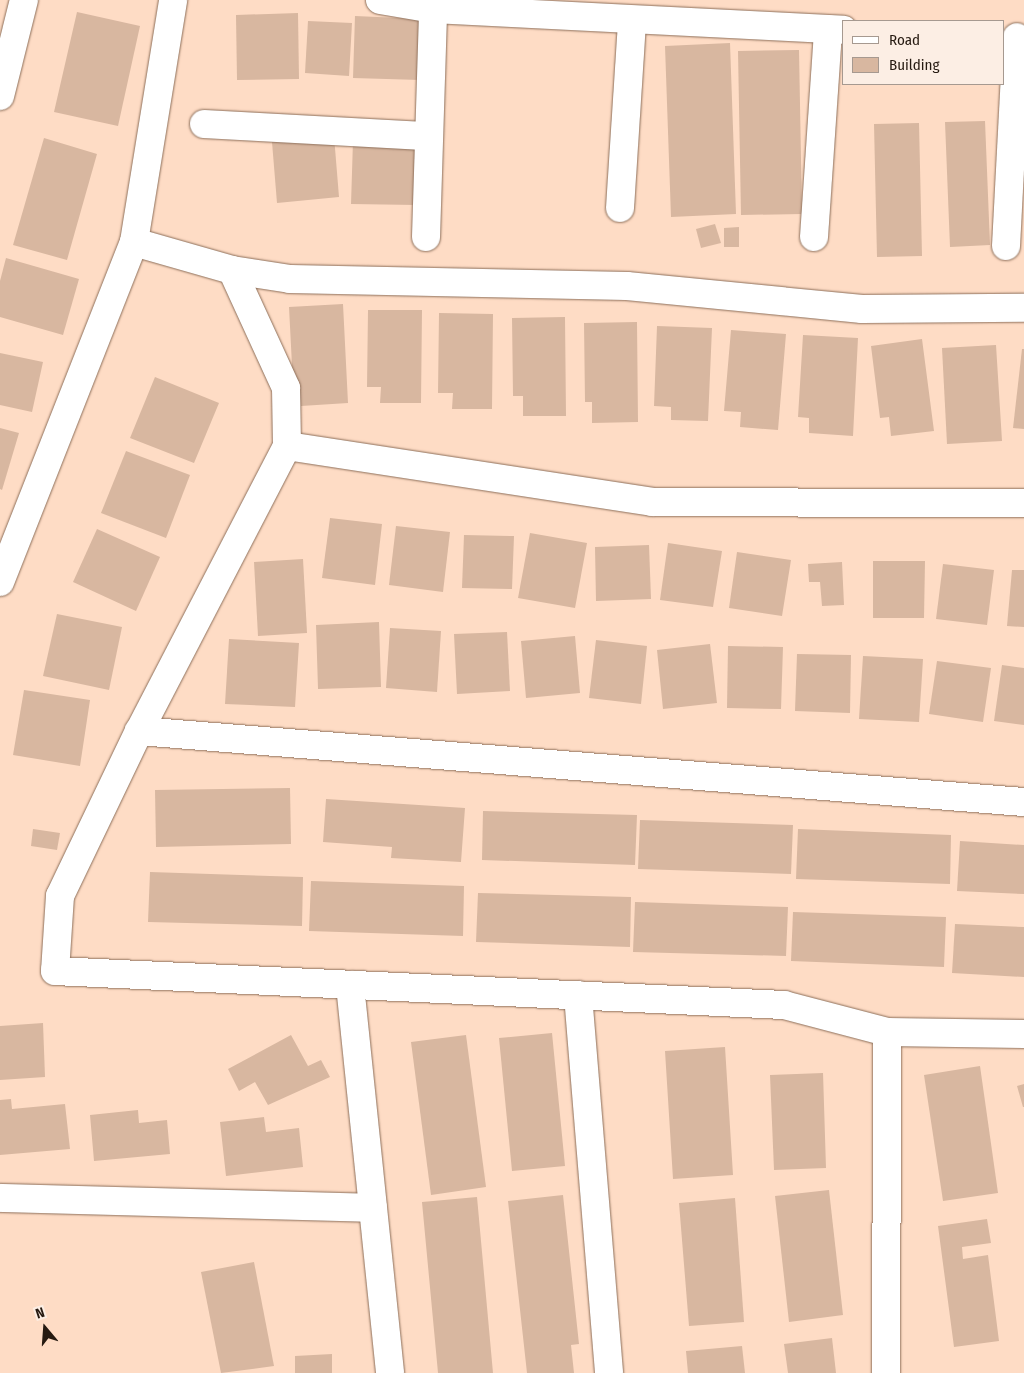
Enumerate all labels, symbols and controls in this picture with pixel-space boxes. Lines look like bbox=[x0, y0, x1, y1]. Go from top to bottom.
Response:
legend bbox=[842, 20, 1004, 85]
text: Road bbox=[889, 31, 920, 49]
text: Building bbox=[889, 56, 940, 74]
north arrow bbox=[20, 1303, 70, 1353]
text: N bbox=[34, 1304, 47, 1323]

